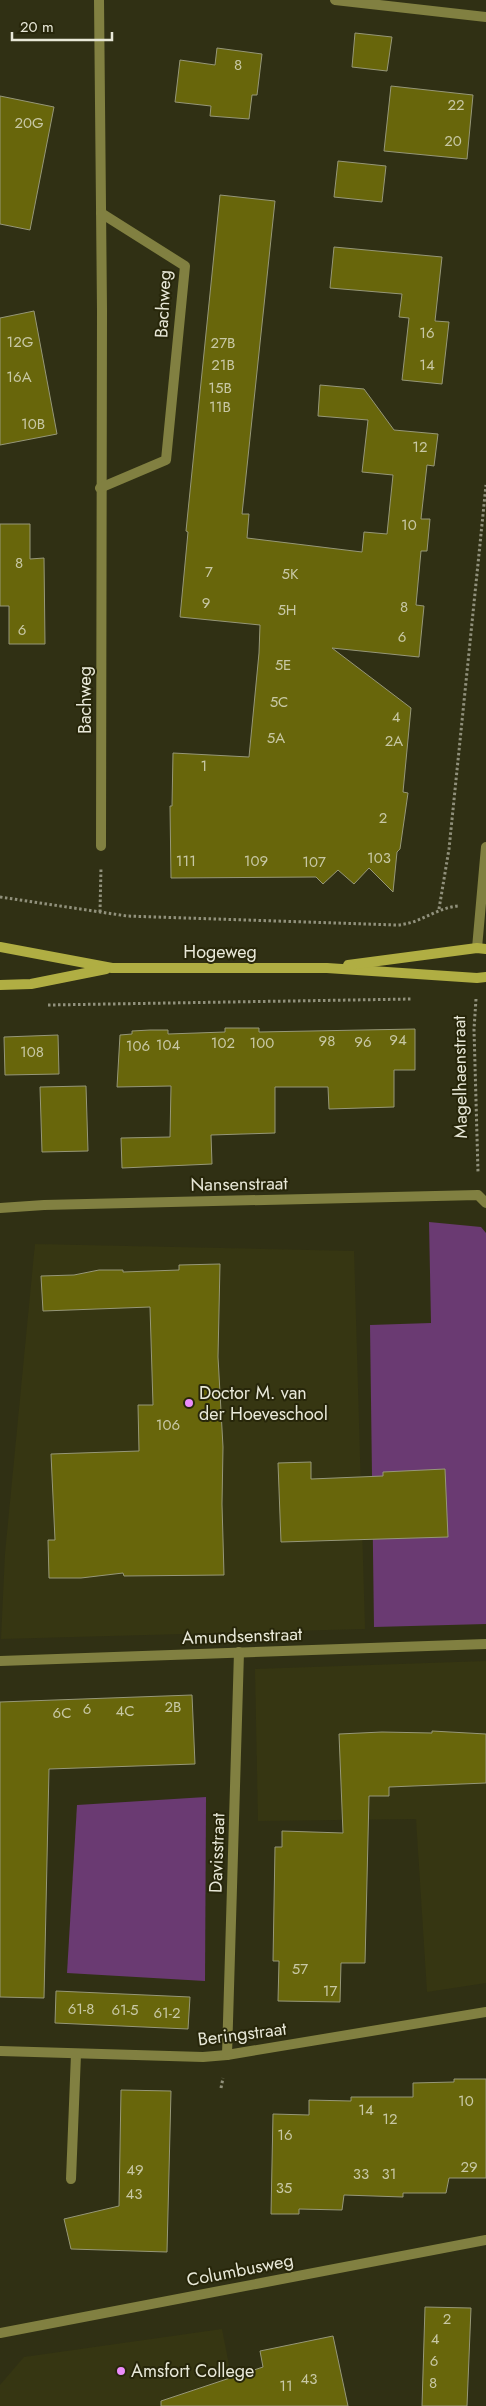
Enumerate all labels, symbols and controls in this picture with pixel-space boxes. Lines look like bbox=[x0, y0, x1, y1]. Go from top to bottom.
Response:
scale bar bbox=[12, 10, 112, 42]
text: 20 m bbox=[20, 16, 54, 38]
house number: 8 bbox=[234, 54, 242, 76]
house number: 22 bbox=[447, 94, 465, 116]
house number: 20G bbox=[14, 112, 44, 134]
house number: 20 bbox=[444, 130, 462, 152]
street label: Bachweg bbox=[148, 269, 178, 339]
house number: 16 bbox=[419, 322, 435, 344]
house number: 12G bbox=[7, 331, 33, 353]
house number: 27B bbox=[211, 332, 235, 354]
house number: 21B bbox=[211, 354, 235, 376]
house number: 14 bbox=[419, 354, 435, 376]
house number: 16A bbox=[6, 366, 32, 388]
house number: 15B bbox=[208, 377, 232, 399]
house number: 11B bbox=[209, 396, 231, 418]
house number: 10B bbox=[21, 413, 45, 435]
house number: 12 bbox=[412, 436, 428, 458]
house number: 10 bbox=[401, 514, 417, 536]
house number: 8 bbox=[15, 552, 23, 574]
house number: 7 bbox=[205, 561, 213, 583]
house number: 5K bbox=[282, 563, 299, 585]
house number: 9 bbox=[202, 592, 210, 614]
house number: 8 bbox=[400, 596, 408, 618]
house number: 5H bbox=[277, 599, 297, 621]
house number: 6 bbox=[18, 619, 26, 641]
house number: 6 bbox=[398, 626, 406, 648]
house number: 5E bbox=[275, 654, 291, 676]
street label: Bachweg bbox=[72, 666, 98, 734]
house number: 5C bbox=[270, 691, 288, 713]
house number: 4 bbox=[392, 706, 401, 728]
house number: 5A bbox=[267, 727, 285, 749]
house number: 2A bbox=[385, 730, 403, 752]
house number: 1 bbox=[201, 755, 207, 777]
house number: 2 bbox=[379, 807, 387, 829]
house number: 103 bbox=[367, 847, 391, 869]
house number: 111 bbox=[176, 850, 196, 872]
house number: 109 bbox=[244, 850, 268, 872]
house number: 107 bbox=[302, 851, 326, 873]
street label: Hogeweg bbox=[183, 939, 257, 965]
street label: Magelhaenstraat bbox=[446, 1015, 474, 1139]
house number: 94 bbox=[389, 1029, 407, 1051]
house number: 98 bbox=[319, 1030, 335, 1052]
house number: 96 bbox=[354, 1031, 372, 1053]
house number: 102 bbox=[211, 1032, 235, 1054]
house number: 100 bbox=[250, 1032, 274, 1054]
house number: 104 bbox=[156, 1034, 181, 1056]
house number: 106 bbox=[126, 1035, 150, 1057]
house number: 108 bbox=[20, 1041, 44, 1063]
street label: Nansenstraat bbox=[190, 1170, 289, 1198]
place label: Doctor M. van der Hoeveschool bbox=[199, 1380, 328, 1427]
marker: Doctor M. van der Hoeveschool bbox=[183, 1397, 195, 1409]
house number: 106 bbox=[156, 1414, 180, 1436]
street label: Amundsenstraat bbox=[181, 1621, 303, 1651]
house number: 2B bbox=[165, 1696, 181, 1718]
house number: 6 bbox=[83, 1698, 91, 1720]
house number: 4C bbox=[115, 1700, 135, 1722]
house number: 6C bbox=[53, 1702, 71, 1724]
street label: Davisstraat bbox=[203, 1812, 231, 1893]
house number: 57 bbox=[292, 1958, 308, 1980]
house number: 17 bbox=[323, 1980, 337, 2002]
house number: 61-8 bbox=[68, 1998, 94, 2020]
house number: 61-5 bbox=[111, 1999, 139, 2021]
house number: 61-2 bbox=[153, 2002, 181, 2024]
street label: Beringstraat bbox=[196, 2016, 289, 2052]
house number: 10 bbox=[458, 2090, 474, 2112]
house number: 14 bbox=[358, 2099, 374, 2121]
house number: 12 bbox=[382, 2108, 398, 2130]
house number: 16 bbox=[277, 2124, 293, 2146]
house number: 29 bbox=[460, 2156, 478, 2178]
house number: 49 bbox=[126, 2159, 144, 2181]
house number: 33 bbox=[353, 2163, 369, 2185]
house number: 31 bbox=[382, 2163, 396, 2185]
house number: 35 bbox=[276, 2177, 292, 2199]
house number: 43 bbox=[126, 2183, 142, 2205]
street label: Columbusweg bbox=[184, 2247, 296, 2293]
house number: 2 bbox=[443, 2308, 451, 2330]
house number: 4 bbox=[431, 2328, 440, 2350]
house number: 6 bbox=[430, 2350, 438, 2372]
place label: Amsfort College bbox=[131, 2358, 254, 2384]
marker: Amsfort College bbox=[115, 2365, 127, 2377]
house number: 43 bbox=[301, 2368, 317, 2390]
house number: 8 bbox=[429, 2372, 437, 2394]
house number: 11 bbox=[279, 2375, 293, 2397]

